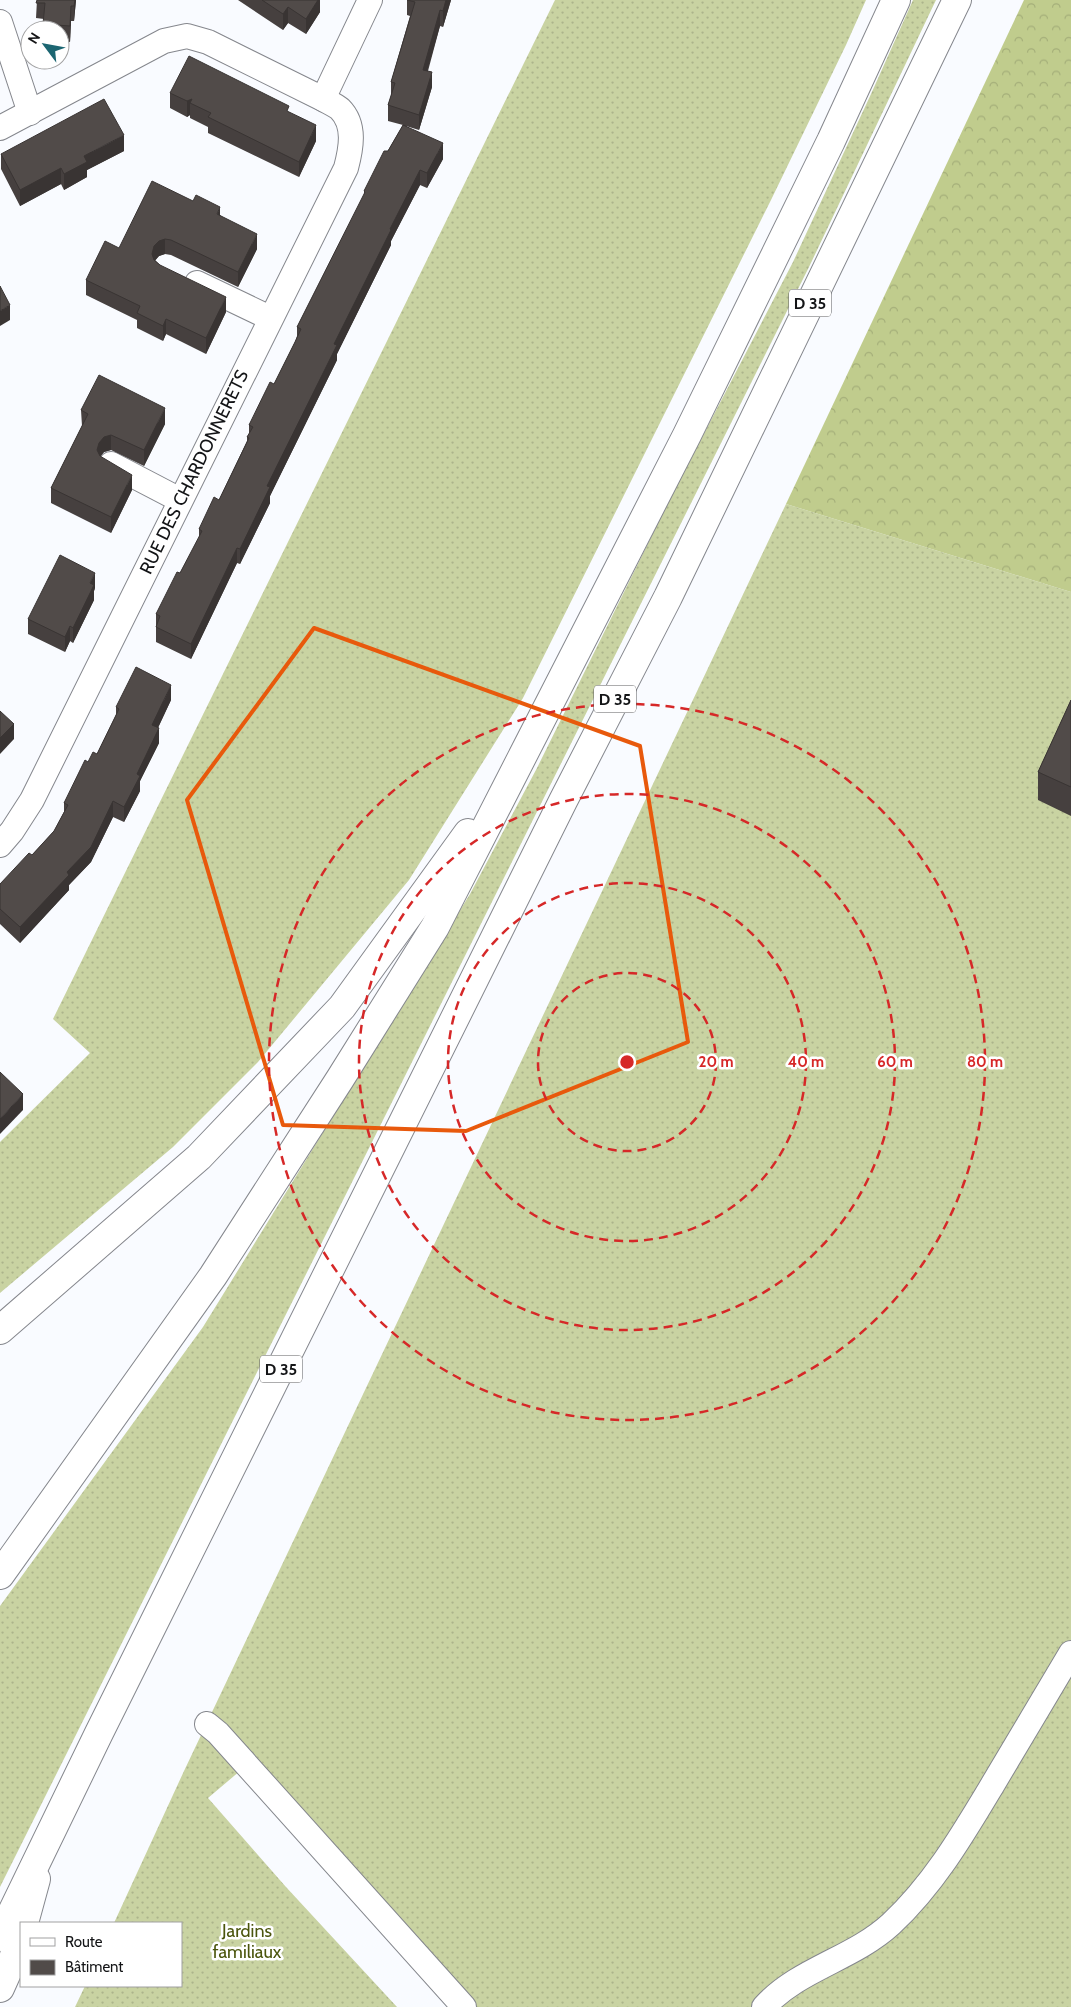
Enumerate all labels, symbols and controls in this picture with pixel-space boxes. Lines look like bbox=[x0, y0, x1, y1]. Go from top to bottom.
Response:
north arrow bbox=[20, 20, 70, 70]
text: N bbox=[24, 29, 44, 47]
road number: D 35 bbox=[789, 290, 831, 316]
street label: RUE DES CHARDONNERETS bbox=[135, 366, 253, 578]
road number: D 35 bbox=[594, 686, 636, 712]
centre of rings bbox=[618, 1053, 636, 1071]
text: 20 m bbox=[699, 1053, 733, 1071]
text: 40 m bbox=[788, 1053, 824, 1071]
text: 60 m bbox=[877, 1053, 913, 1071]
text: 80 m bbox=[967, 1053, 1003, 1071]
road number: D 35 bbox=[260, 1356, 302, 1382]
park label: Jardins familiaux bbox=[213, 1920, 282, 1963]
legend bbox=[20, 1922, 182, 1987]
text: Route bbox=[65, 1933, 103, 1951]
text: Bâtiment bbox=[65, 1958, 123, 1976]

